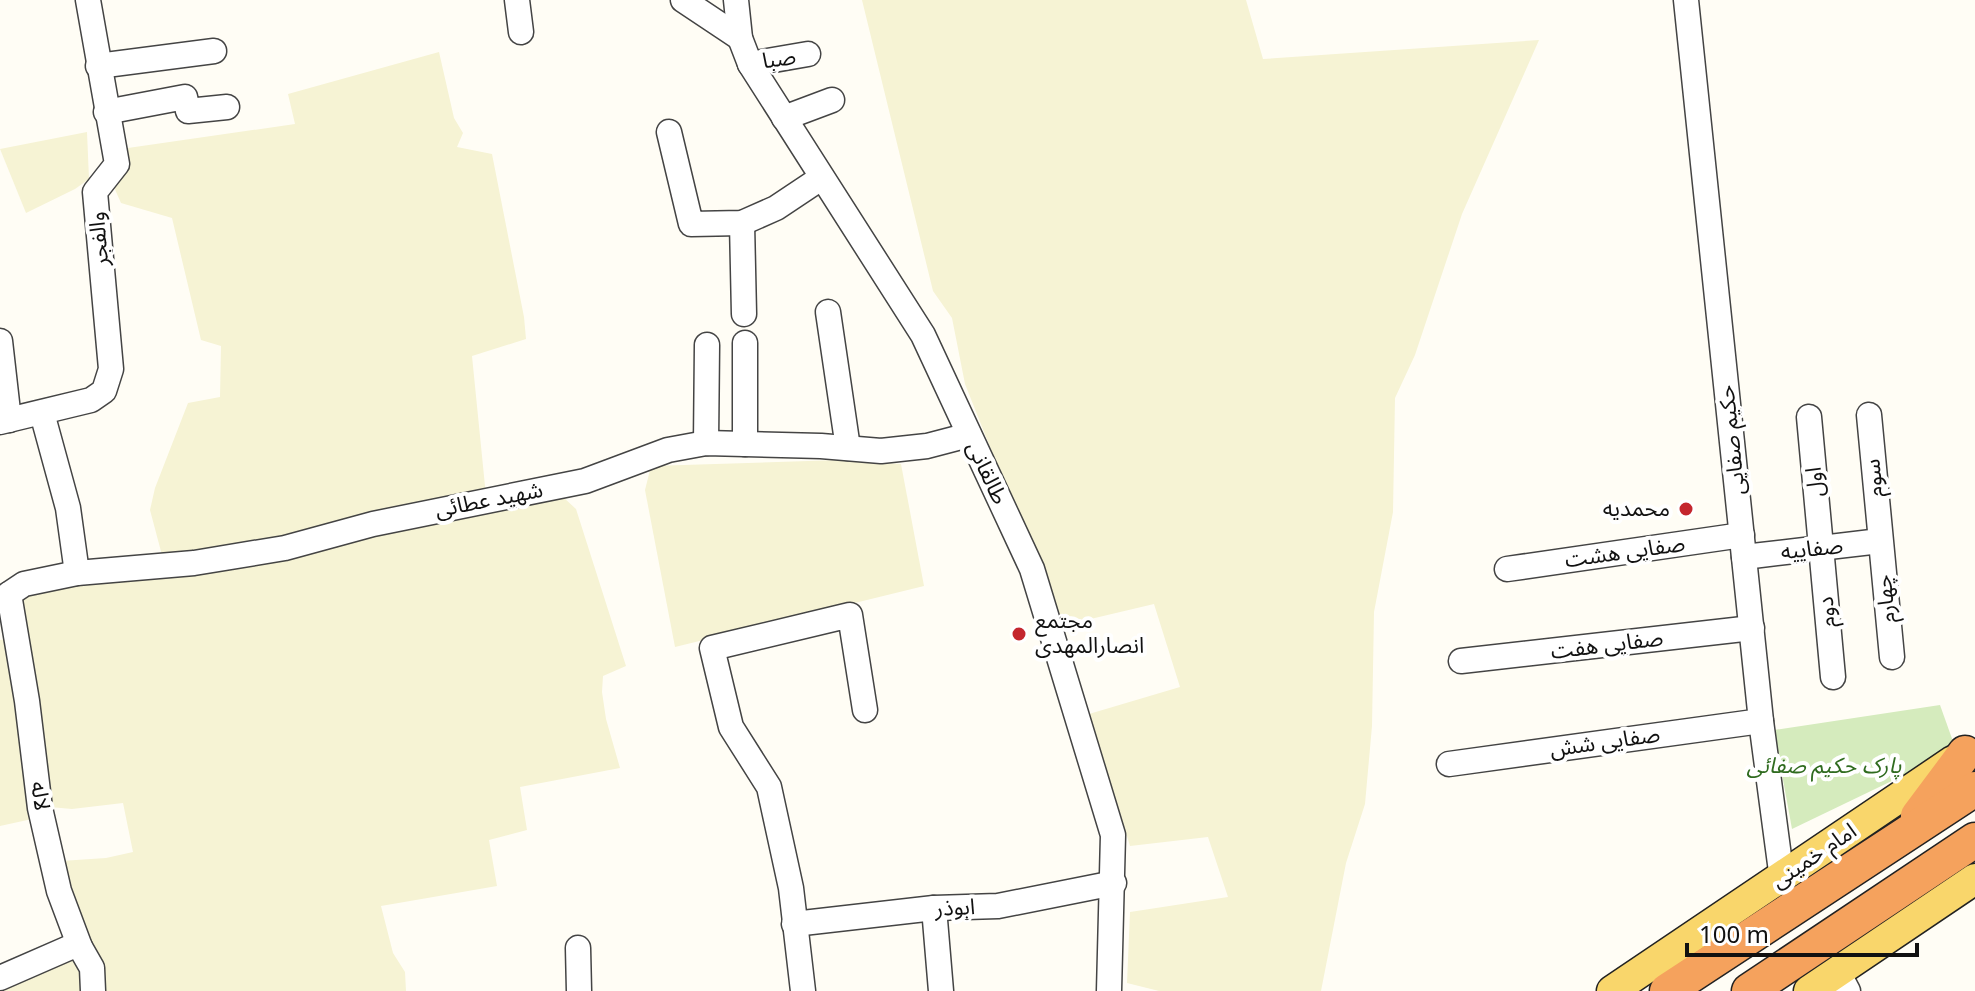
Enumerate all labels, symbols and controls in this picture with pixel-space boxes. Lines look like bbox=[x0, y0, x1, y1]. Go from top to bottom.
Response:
street label: صبا bbox=[759, 34, 799, 84]
street label: والفجر bbox=[74, 210, 124, 269]
street label: حکیم صفایی bbox=[1703, 383, 1761, 497]
street label: طالقانی bbox=[952, 433, 1022, 513]
street label: سوم bbox=[1849, 457, 1899, 499]
street label: اول bbox=[1791, 464, 1839, 500]
street label: شهید عطائی bbox=[431, 467, 547, 533]
place label: محمدیه bbox=[1603, 486, 1670, 532]
marker: محمدیه bbox=[1677, 500, 1695, 518]
street label: صفایی هشت bbox=[1562, 521, 1688, 583]
street label: صفاییه bbox=[1778, 523, 1846, 575]
street label: چهارم bbox=[1861, 573, 1911, 625]
street label: دوم bbox=[1803, 595, 1851, 629]
place label: مجتمع انصارالمهدی bbox=[1035, 598, 1144, 669]
street label: صفایی هفت bbox=[1548, 615, 1666, 675]
marker: مجتمع انصارالمهدی bbox=[1010, 625, 1028, 643]
street label: صفایی شش bbox=[1547, 712, 1663, 772]
park label: پارک حکیم صفائی bbox=[1747, 743, 1902, 789]
street label: لاله bbox=[15, 778, 65, 814]
street label: امام خمینی bbox=[1761, 810, 1867, 902]
street label: ابوذر bbox=[933, 884, 976, 932]
scale bar bbox=[1687, 907, 1917, 957]
text: 100 m bbox=[1699, 910, 1769, 961]

